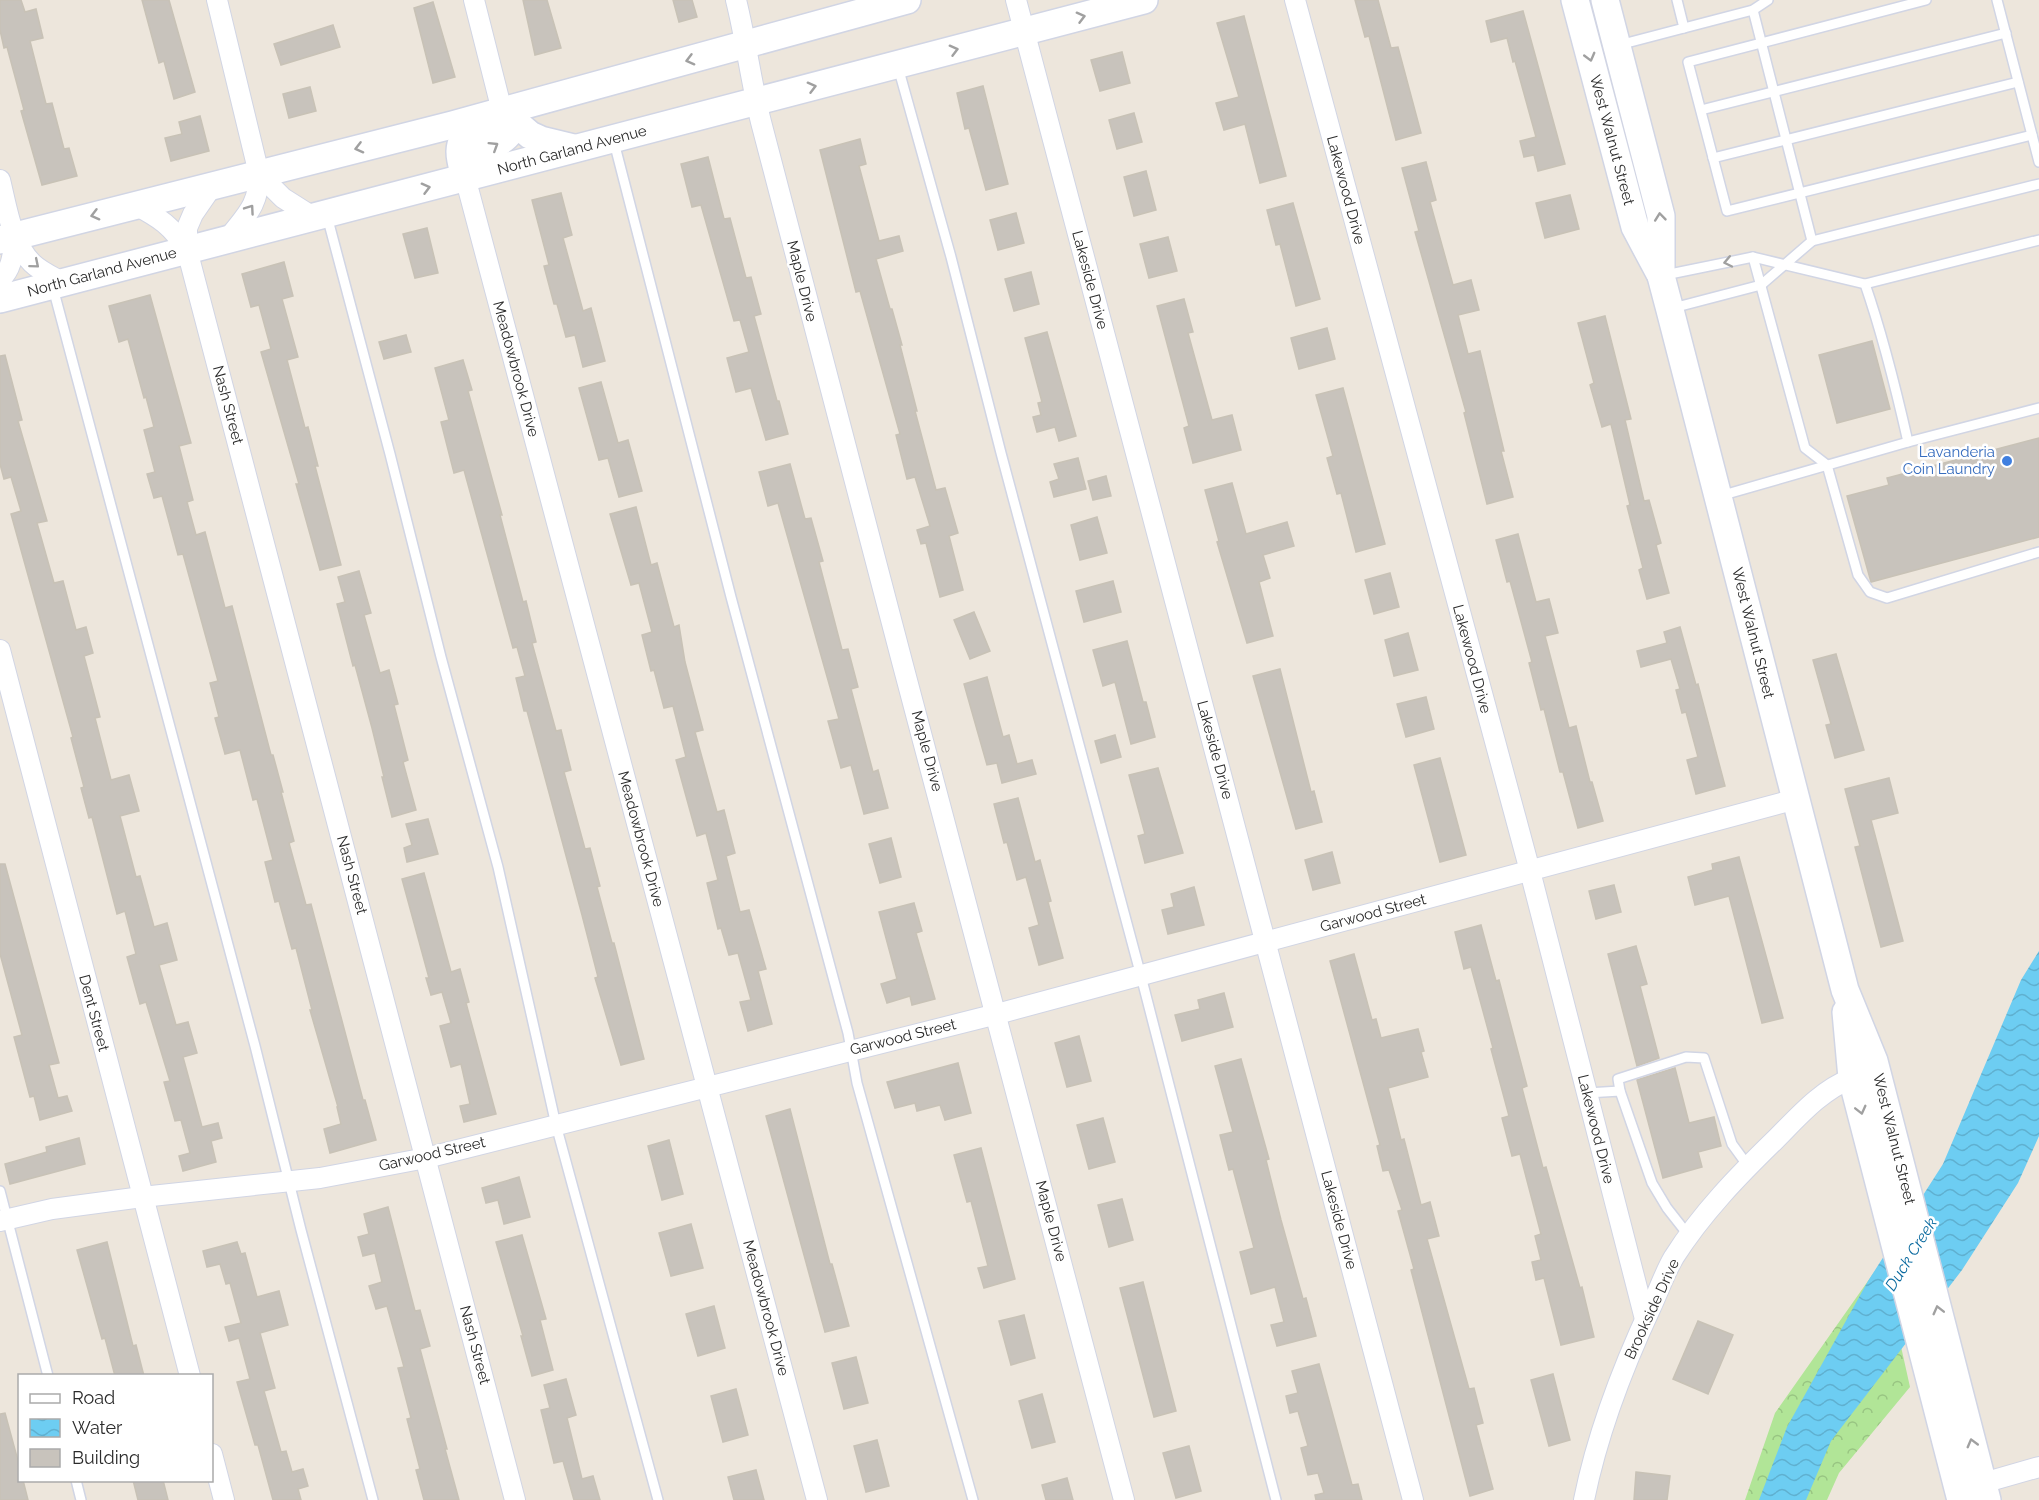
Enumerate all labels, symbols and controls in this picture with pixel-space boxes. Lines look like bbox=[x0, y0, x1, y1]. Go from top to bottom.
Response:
one-way arrow bbox=[1076, 11, 1086, 24]
one-way arrow bbox=[949, 44, 959, 57]
one-way arrow bbox=[1583, 51, 1595, 61]
one-way arrow bbox=[685, 52, 695, 65]
street label: West Walnut Street bbox=[1586, 73, 1638, 207]
one-way arrow bbox=[807, 81, 817, 94]
street label: North Garland Avenue bbox=[495, 121, 649, 179]
street label: Lakewood Drive bbox=[1323, 134, 1369, 246]
one-way arrow bbox=[355, 141, 365, 154]
one-way arrow bbox=[488, 141, 498, 153]
one-way arrow bbox=[421, 182, 431, 195]
one-way arrow bbox=[242, 205, 253, 216]
one-way arrow bbox=[90, 208, 100, 221]
one-way arrow bbox=[1654, 213, 1667, 222]
street label: Lakeside Drive bbox=[1068, 229, 1112, 332]
street label: Maple Drive bbox=[783, 239, 821, 324]
street label: North Garland Avenue bbox=[25, 243, 179, 301]
one-way arrow bbox=[1723, 255, 1733, 268]
one-way arrow bbox=[28, 256, 39, 267]
street label: Meadowbrook Drive bbox=[489, 299, 543, 439]
street label: Nash Street bbox=[209, 364, 247, 446]
place label: Lavanderia Coin Laundry bbox=[1903, 443, 1995, 478]
marker: Lavanderia Coin Laundry bbox=[2000, 454, 2014, 468]
street label: West Walnut Street bbox=[1728, 566, 1778, 700]
street label: Lakewood Drive bbox=[1449, 603, 1495, 715]
street label: Lakeside Drive bbox=[1193, 699, 1237, 802]
street label: Maple Drive bbox=[908, 709, 946, 794]
street label: Meadowbrook Drive bbox=[614, 769, 668, 909]
street label: Nash Street bbox=[333, 834, 371, 916]
street label: Garwood Street bbox=[1318, 890, 1428, 936]
street label: Dent Street bbox=[75, 973, 113, 1053]
street label: Garwood Street bbox=[848, 1015, 958, 1059]
street label: West Walnut Street bbox=[1869, 1072, 1919, 1206]
street label: Lakewood Drive bbox=[1574, 1073, 1618, 1186]
one-way arrow bbox=[1853, 1105, 1866, 1115]
street label: Garwood Street bbox=[377, 1133, 487, 1175]
street label: Lakeside Drive bbox=[1317, 1169, 1361, 1272]
street label: Maple Drive bbox=[1032, 1179, 1070, 1264]
water label: Duck Creek bbox=[1881, 1214, 1941, 1294]
street label: Meadowbrook Drive bbox=[739, 1238, 793, 1378]
street label: Brookside Drive bbox=[1621, 1256, 1683, 1362]
street label: Nash Street bbox=[456, 1304, 494, 1386]
one-way arrow bbox=[1932, 1305, 1945, 1315]
legend bbox=[18, 1374, 213, 1482]
text: Road bbox=[72, 1387, 115, 1408]
text: Water bbox=[72, 1417, 123, 1438]
one-way arrow bbox=[1967, 1439, 1979, 1449]
text: Building bbox=[72, 1447, 140, 1468]

